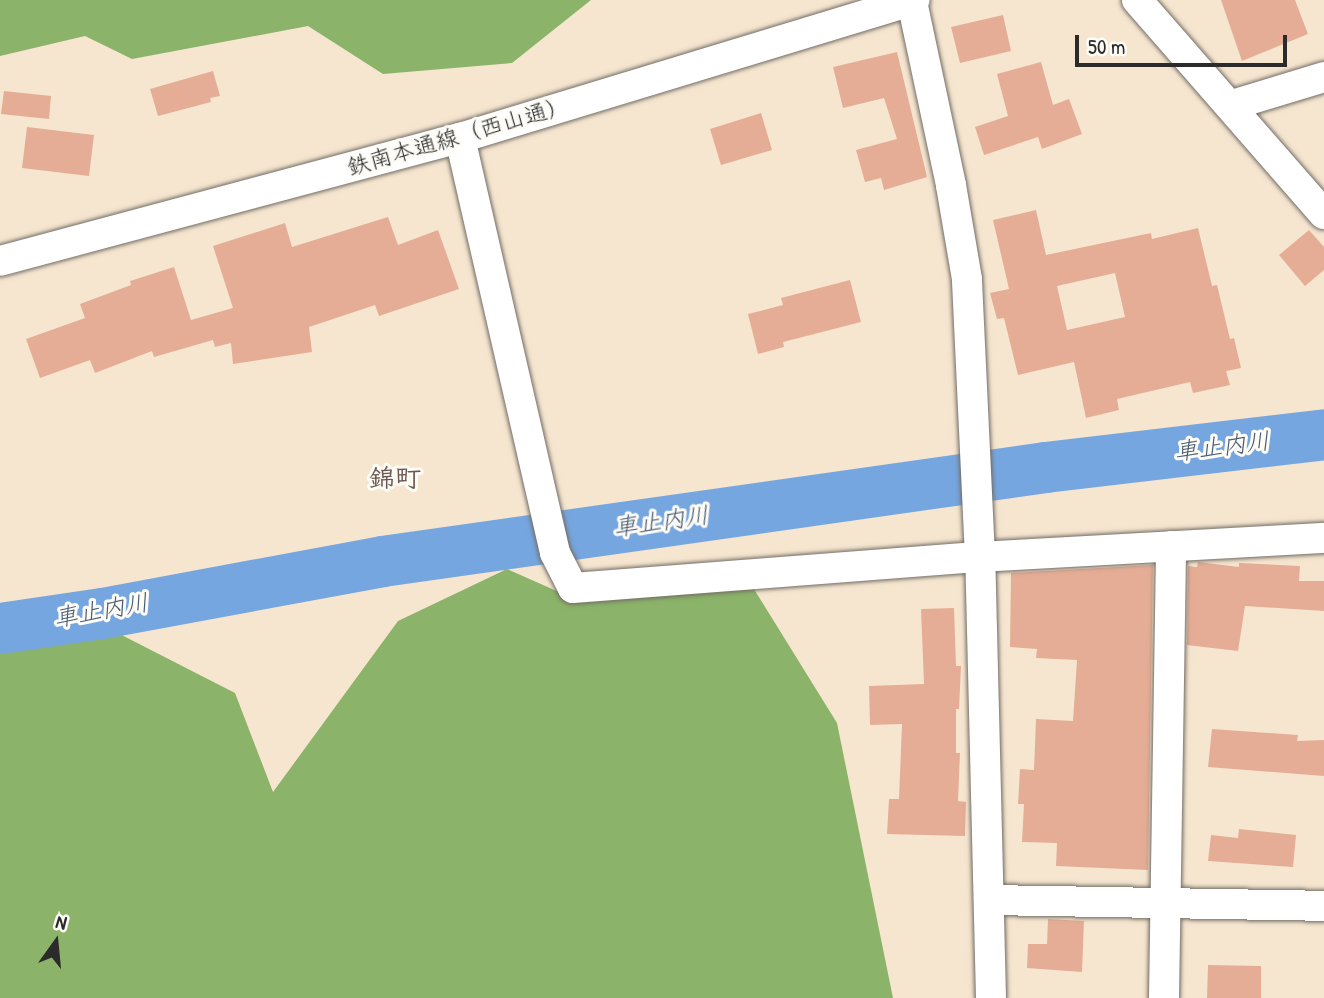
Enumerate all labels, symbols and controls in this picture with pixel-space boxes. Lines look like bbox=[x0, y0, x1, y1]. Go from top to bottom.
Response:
scale bar bbox=[1079, 21, 1291, 65]
text: 50 m bbox=[1088, 32, 1125, 61]
street label: 鉄南本通線（西山通） bbox=[344, 91, 572, 181]
water label: 車止内川 bbox=[1173, 426, 1271, 466]
district label: 錦町 bbox=[369, 462, 421, 494]
water label: 車止内川 bbox=[611, 500, 711, 542]
water label: 車止内川 bbox=[51, 587, 151, 633]
north arrow bbox=[21, 907, 91, 977]
text: N bbox=[53, 908, 70, 936]

